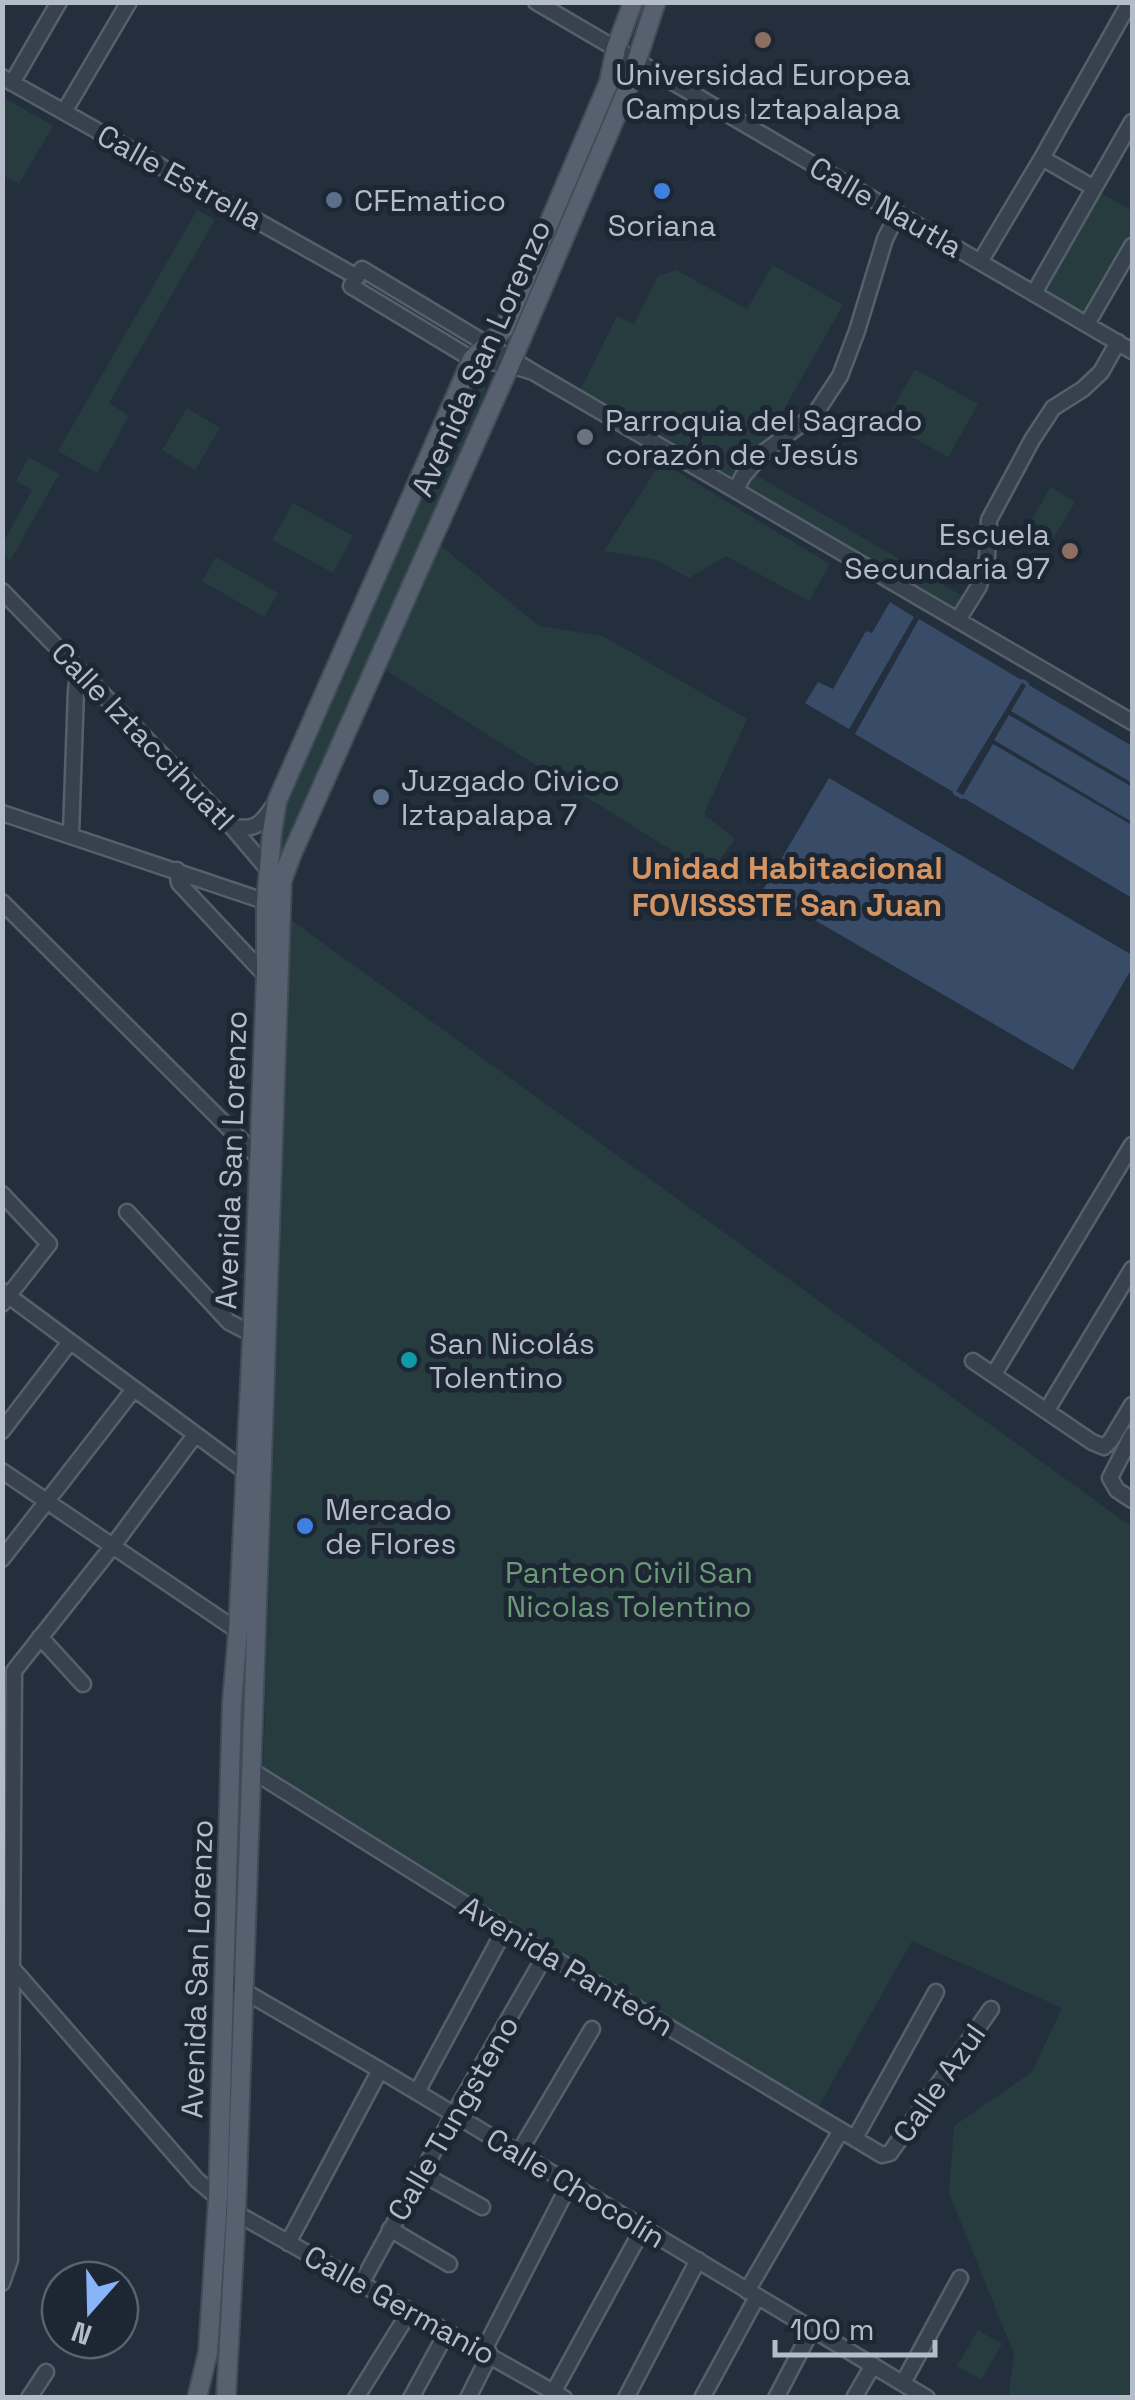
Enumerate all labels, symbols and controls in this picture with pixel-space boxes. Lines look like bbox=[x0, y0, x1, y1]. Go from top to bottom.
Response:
marker: Universidad Europea Campus Iztapalapa bbox=[752, 29, 774, 51]
place label: Universidad Europea Campus Iztapalapa bbox=[615, 55, 911, 128]
street label: Calle Estrella bbox=[90, 116, 270, 238]
street label: Calle Nautla bbox=[803, 148, 969, 266]
marker: Soriana bbox=[651, 180, 673, 202]
place label: CFEmatico bbox=[354, 181, 506, 220]
marker: CFEmatico bbox=[323, 189, 345, 211]
place label: Soriana bbox=[608, 206, 716, 245]
street label: Avenida San Lorenzo bbox=[402, 214, 560, 502]
place label: Parroquia del Sagrado corazón de Jesús bbox=[605, 401, 923, 474]
marker: Parroquia del Sagrado corazón de Jesús bbox=[574, 426, 596, 448]
place label: Escuela Secundaria 97 bbox=[844, 515, 1050, 588]
marker: Escuela Secundaria 97 bbox=[1059, 540, 1081, 562]
street label: Calle Iztaccihuatl bbox=[43, 633, 243, 839]
place label: Juzgado Civico Iztapalapa 7 bbox=[401, 761, 620, 834]
marker: Juzgado Civico Iztapalapa 7 bbox=[370, 786, 392, 808]
district label: Unidad Habitacional FOVISSSTE San Juan bbox=[631, 848, 943, 925]
street label: Avenida San Lorenzo bbox=[206, 1010, 256, 1310]
place label: San Nicolás Tolentino bbox=[429, 1324, 595, 1397]
marker: San Nicolás Tolentino bbox=[398, 1349, 420, 1371]
place label: Mercado de Flores bbox=[325, 1490, 456, 1563]
marker: Mercado de Flores bbox=[294, 1515, 316, 1537]
park label: Panteon Civil San Nicolas Tolentino bbox=[505, 1553, 753, 1626]
street label: Avenida San Lorenzo bbox=[172, 1819, 222, 2119]
street label: Avenida Panteón bbox=[453, 1887, 681, 2045]
street label: Calle Tungsteno bbox=[378, 2008, 528, 2228]
street label: Calle Azul bbox=[884, 2016, 994, 2150]
street label: Calle Chocolín bbox=[479, 2119, 673, 2257]
street label: Calle Germanio bbox=[297, 2236, 503, 2374]
north arrow bbox=[40, 2260, 140, 2360]
scale bar bbox=[775, 2295, 935, 2357]
text: 100 m bbox=[790, 2310, 875, 2349]
text: N bbox=[66, 2313, 96, 2354]

